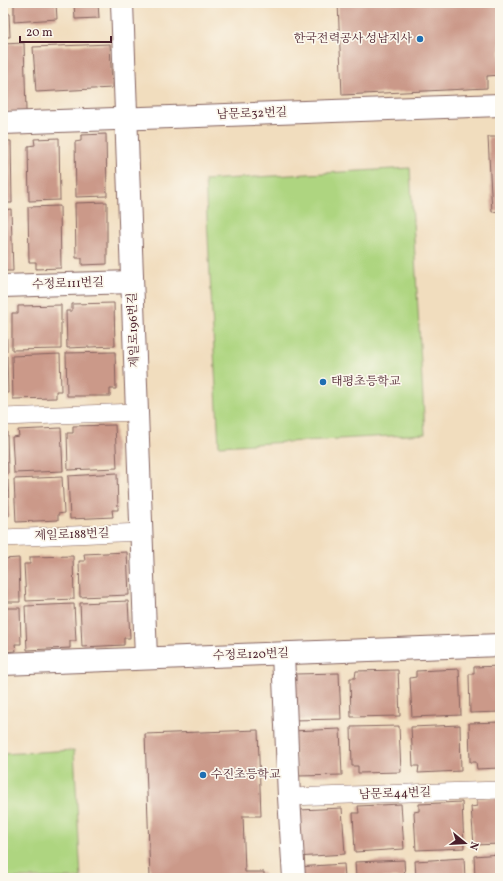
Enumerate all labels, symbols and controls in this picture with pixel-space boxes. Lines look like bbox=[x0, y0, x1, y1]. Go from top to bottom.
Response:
scale bar bbox=[20, 18, 111, 44]
text: 20 m bbox=[26, 25, 53, 41]
place label: 한국전력공사 성남지사 bbox=[294, 31, 412, 47]
marker: 한국전력공사 성남지사 bbox=[415, 34, 425, 44]
street label: 남문로32번길 bbox=[216, 105, 288, 123]
street label: 수정로111번길 bbox=[32, 275, 104, 293]
street label: 제일로196번길 bbox=[125, 292, 143, 368]
place label: 태평초등학교 bbox=[331, 374, 401, 390]
marker: 태평초등학교 bbox=[318, 377, 328, 387]
street label: 제일로188번길 bbox=[34, 526, 110, 544]
street label: 수정로120번길 bbox=[213, 646, 289, 664]
place label: 수진초등학교 bbox=[211, 767, 281, 783]
marker: 수진초등학교 bbox=[198, 770, 208, 780]
street label: 남문로44번길 bbox=[359, 785, 431, 803]
north arrow bbox=[445, 823, 485, 863]
text: N bbox=[465, 840, 481, 852]

